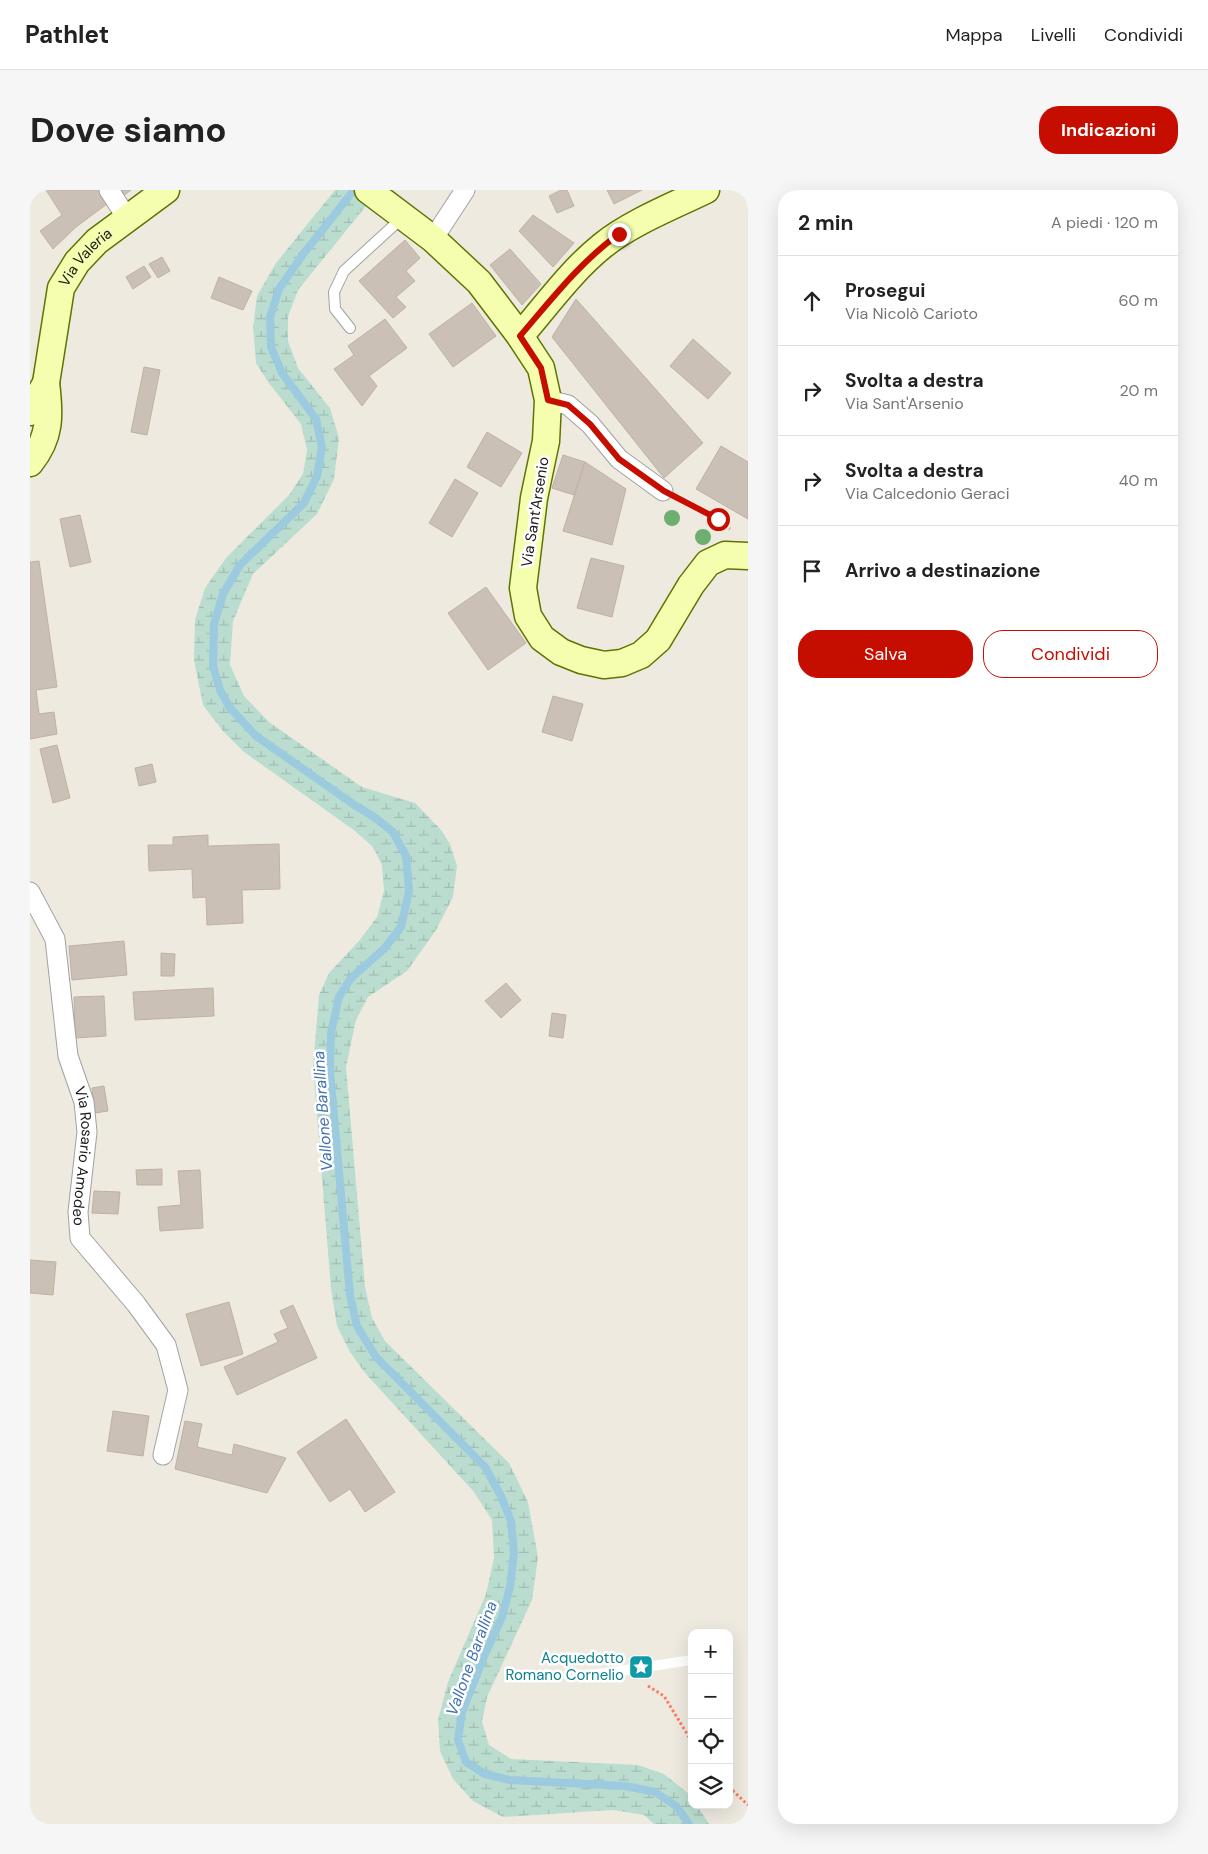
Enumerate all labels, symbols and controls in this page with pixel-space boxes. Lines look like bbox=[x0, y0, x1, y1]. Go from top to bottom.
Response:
text: Pathlet bbox=[25, 19, 109, 50]
text: Mappa bbox=[945, 23, 1003, 47]
text: Livelli bbox=[1031, 23, 1076, 47]
text: Condividi bbox=[1104, 23, 1183, 47]
button: Indicazioni bbox=[1039, 106, 1178, 154]
text: Dove siamo bbox=[30, 107, 227, 153]
text: 2 min bbox=[798, 209, 854, 237]
text: A piedi · 120 m bbox=[1051, 212, 1158, 233]
street label: Via Valeria bbox=[54, 223, 116, 290]
route end bbox=[608, 223, 631, 246]
text: Prosegui bbox=[845, 278, 925, 303]
icon: ahead bbox=[798, 287, 826, 315]
text: 60 m bbox=[1118, 290, 1158, 311]
text: Via Nicolò Carioto bbox=[845, 303, 978, 324]
text: Svolta a destra bbox=[845, 368, 984, 393]
icon: right bbox=[798, 377, 826, 405]
text: 20 m bbox=[1119, 380, 1158, 401]
text: Via Sant'Arsenio bbox=[845, 393, 964, 414]
street label: Via Sant'Arsenio bbox=[516, 455, 554, 569]
text: Svolta a destra bbox=[845, 458, 984, 483]
icon: right bbox=[798, 467, 826, 495]
text: 40 m bbox=[1119, 470, 1158, 491]
text: Via Calcedonio Geraci bbox=[845, 483, 1010, 504]
route start bbox=[707, 508, 730, 531]
icon: arrive bbox=[798, 557, 826, 585]
text: Arrivo a destinazione bbox=[845, 558, 1040, 583]
button: Salva bbox=[798, 630, 973, 678]
button: Condividi bbox=[983, 630, 1158, 678]
water label: Vallone Barallina bbox=[308, 1050, 337, 1172]
street label: Via Rosario Amodeo bbox=[68, 1084, 97, 1227]
water label: Vallone Barallina bbox=[441, 1598, 502, 1718]
map controls bbox=[688, 1629, 733, 1809]
button: + bbox=[688, 1629, 733, 1674]
place label: Acquedotto Romano Cornelio bbox=[505, 1648, 624, 1685]
place icon: Acquedotto Romano Cornelio bbox=[628, 1654, 654, 1680]
button: − bbox=[688, 1674, 733, 1719]
button: locate bbox=[688, 1719, 733, 1764]
button: layers bbox=[688, 1764, 733, 1809]

